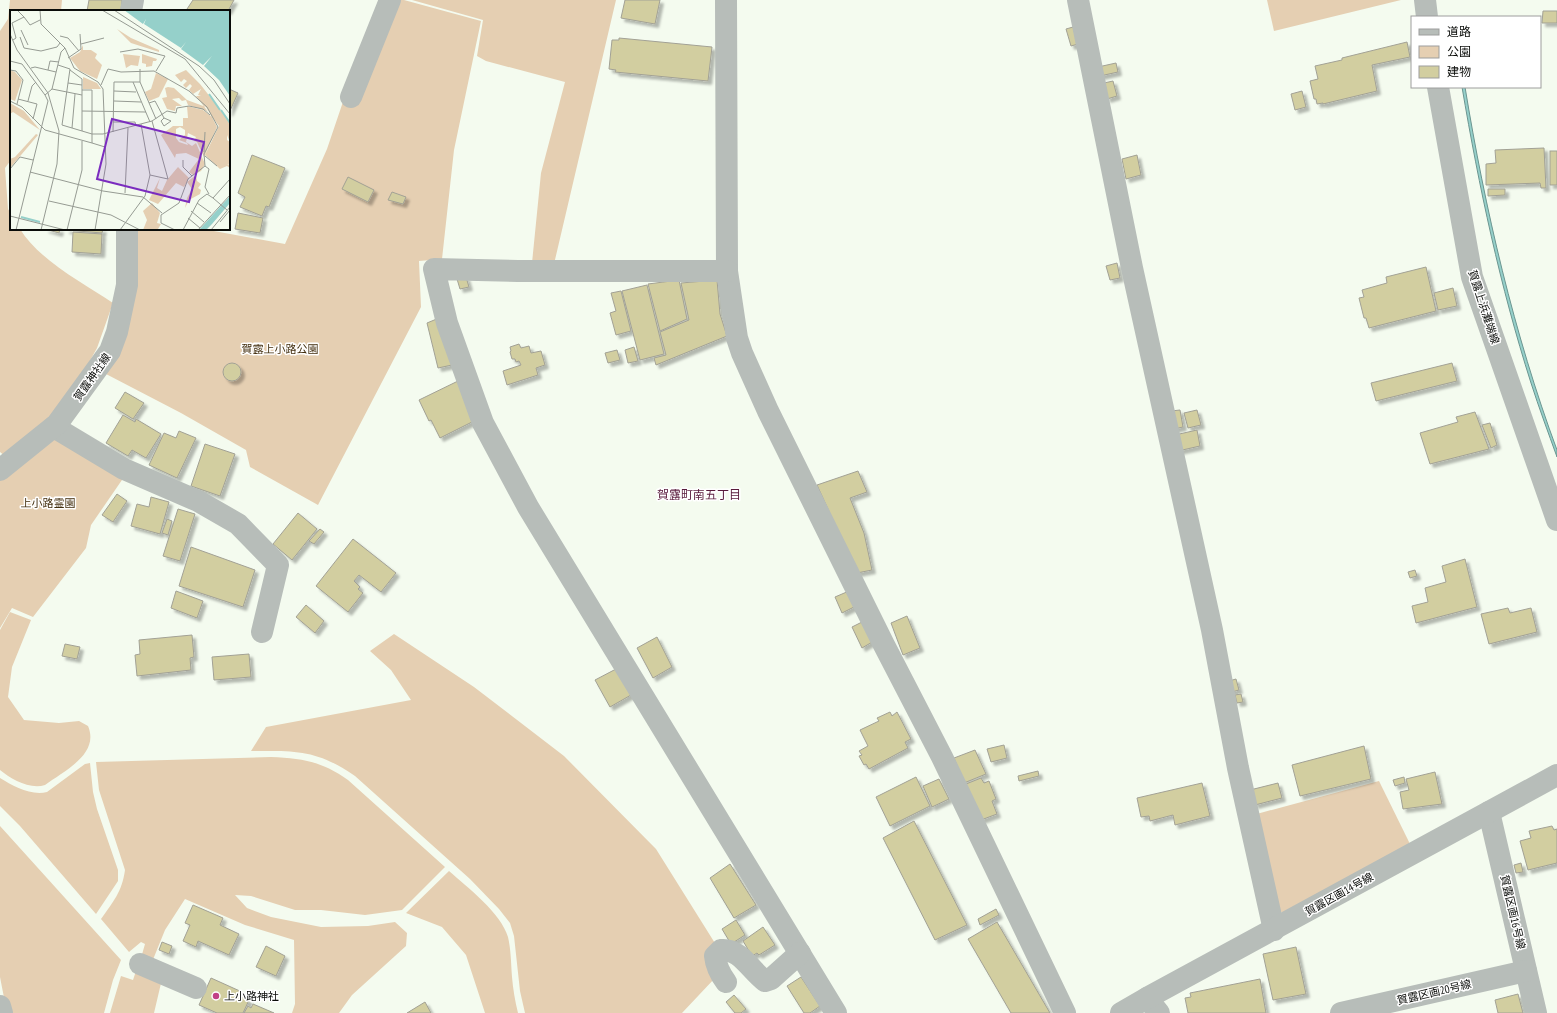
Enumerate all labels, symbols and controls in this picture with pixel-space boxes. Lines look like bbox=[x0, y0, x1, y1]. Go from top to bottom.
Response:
inset map bbox=[10, 10, 230, 230]
legend bbox=[1411, 16, 1541, 88]
text: 道路 bbox=[1447, 24, 1471, 39]
text: 公園 bbox=[1447, 44, 1471, 59]
text: 建物 bbox=[1447, 64, 1471, 79]
street label: 賀露上浜灘端線 bbox=[1465, 268, 1503, 346]
park label: 賀露上小路公園 bbox=[242, 342, 319, 356]
street label: 賀露神社線 bbox=[70, 350, 114, 404]
district label: 賀露町南五丁目 bbox=[657, 487, 741, 502]
park label: 上小路霊園 bbox=[21, 496, 76, 510]
street label: 賀露区画14号線 bbox=[1302, 869, 1376, 919]
street label: 賀露区画16号線 bbox=[1498, 873, 1528, 951]
street label: 賀露区画20号線 bbox=[1395, 977, 1473, 1007]
place label: 上小路神社 bbox=[224, 989, 279, 1003]
marker: 上小路神社 bbox=[211, 991, 221, 1001]

